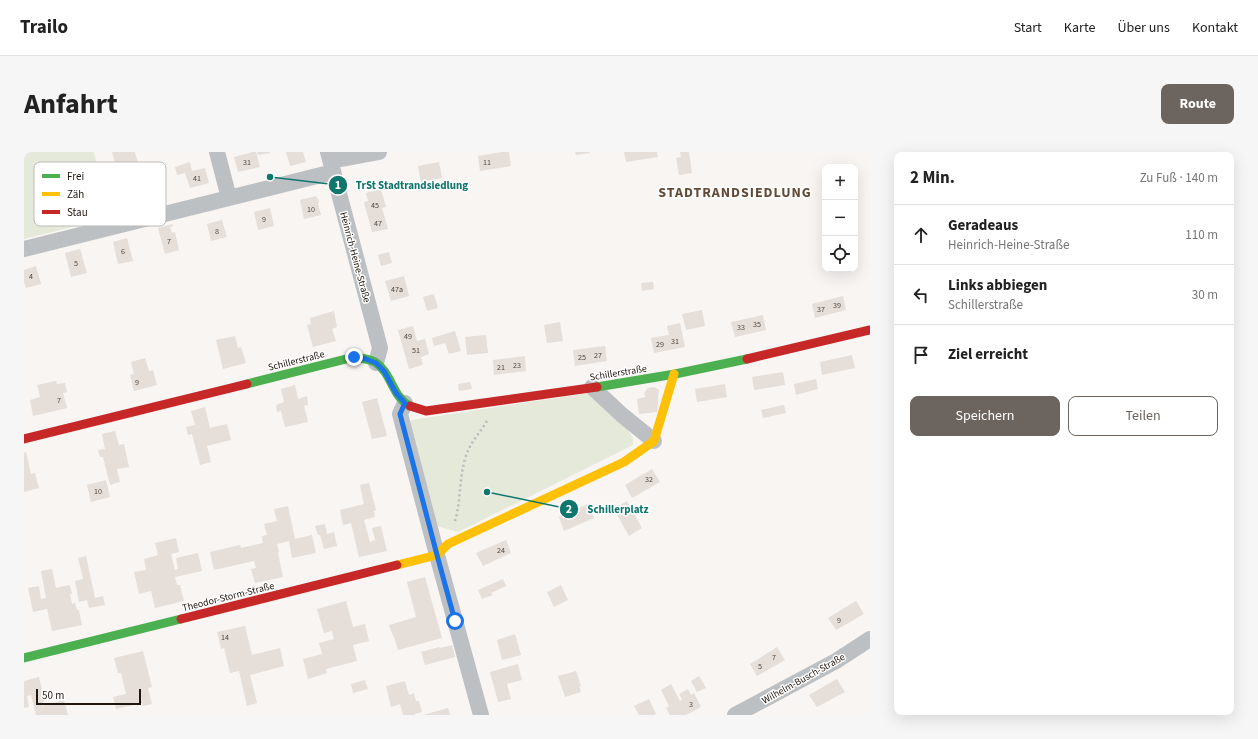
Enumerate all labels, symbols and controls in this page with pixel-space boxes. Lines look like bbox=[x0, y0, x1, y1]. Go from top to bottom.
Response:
text: Trailo bbox=[20, 14, 68, 41]
text: Start bbox=[1014, 18, 1042, 38]
text: Karte bbox=[1064, 18, 1095, 38]
text: Über uns bbox=[1117, 18, 1170, 38]
text: Kontakt bbox=[1192, 18, 1238, 38]
text: Anfahrt bbox=[24, 84, 118, 124]
button: Route bbox=[1161, 84, 1234, 124]
house number: 31 bbox=[243, 157, 251, 168]
house number: 11 bbox=[483, 157, 491, 168]
legend bbox=[34, 162, 166, 226]
map controls bbox=[822, 164, 858, 272]
button: + bbox=[822, 164, 858, 200]
text: 2 Min. bbox=[910, 166, 955, 190]
text: Frei bbox=[67, 169, 84, 184]
text: Zu Fuß · 140 m bbox=[1140, 169, 1218, 187]
house number: 41 bbox=[193, 173, 201, 184]
callout: TrSt Stadtrandsiedlung bbox=[328, 173, 476, 196]
text: 1 bbox=[335, 177, 341, 194]
text: TrSt Stadtrandsiedlung bbox=[356, 178, 468, 193]
district label: STADTRANDSIEDLUNG bbox=[658, 183, 812, 203]
text: Zäh bbox=[67, 187, 84, 202]
house number: 45 bbox=[371, 200, 379, 211]
button: − bbox=[822, 200, 858, 236]
house number: 10 bbox=[307, 204, 315, 215]
text: Stau bbox=[67, 205, 88, 220]
street label: Heinrich-Heine-Straße bbox=[336, 210, 374, 304]
house number: 9 bbox=[262, 214, 266, 225]
text: Geradeaus bbox=[948, 215, 1018, 236]
house number: 47 bbox=[374, 218, 382, 229]
icon: ahead bbox=[910, 224, 932, 246]
house number: 8 bbox=[215, 226, 219, 237]
text: 110 m bbox=[1185, 226, 1218, 244]
house number: 7 bbox=[167, 236, 171, 247]
button: locate bbox=[822, 236, 858, 272]
text: Heinrich-Heine-Straße bbox=[948, 236, 1069, 254]
house number: 6 bbox=[121, 246, 125, 257]
house number: 5 bbox=[74, 258, 78, 269]
house number: 4 bbox=[29, 271, 33, 282]
text: Links abbiegen bbox=[948, 275, 1047, 296]
house number: 47a bbox=[391, 284, 403, 295]
icon: left bbox=[910, 284, 932, 306]
text: 30 m bbox=[1192, 286, 1218, 304]
text: Schillerstraße bbox=[948, 296, 1023, 314]
house number: 39 bbox=[833, 300, 841, 311]
house number: 37 bbox=[817, 304, 825, 315]
house number: 35 bbox=[753, 319, 761, 330]
house number: 33 bbox=[737, 322, 745, 333]
house number: 49 bbox=[404, 331, 412, 342]
house number: 31 bbox=[671, 336, 679, 347]
house number: 29 bbox=[656, 339, 664, 350]
icon: arrive bbox=[910, 344, 932, 366]
text: Ziel erreicht bbox=[948, 344, 1028, 365]
house number: 51 bbox=[412, 345, 420, 356]
street label: Schillerstraße bbox=[267, 347, 326, 375]
route end bbox=[345, 348, 363, 366]
house number: 27 bbox=[594, 350, 602, 361]
house number: 25 bbox=[578, 352, 586, 363]
house number: 23 bbox=[513, 360, 521, 371]
house number: 21 bbox=[497, 362, 505, 373]
street label: Schillerstraße bbox=[589, 362, 648, 384]
house number: 9 bbox=[135, 377, 139, 388]
house number: 7 bbox=[57, 395, 61, 406]
button: Speichern bbox=[910, 396, 1060, 436]
button: Teilen bbox=[1068, 396, 1218, 436]
house number: 32 bbox=[645, 474, 653, 485]
house number: 10 bbox=[94, 486, 102, 497]
callout: Schillerplatz bbox=[559, 497, 656, 520]
text: 2 bbox=[566, 501, 572, 518]
text: Schillerplatz bbox=[587, 502, 649, 517]
house number: 24 bbox=[497, 545, 505, 556]
street label: Theodor-Storm-Straße bbox=[181, 579, 276, 615]
route start bbox=[446, 612, 464, 630]
house number: 9 bbox=[837, 615, 841, 626]
house number: 14 bbox=[221, 632, 229, 643]
street label: Wilhelm-Busch-Straße bbox=[759, 650, 848, 708]
house number: 7 bbox=[772, 652, 776, 663]
house number: 5 bbox=[758, 661, 762, 672]
scale bar bbox=[36, 687, 141, 706]
text: 50 m bbox=[42, 688, 64, 703]
house number: 3 bbox=[689, 699, 693, 710]

